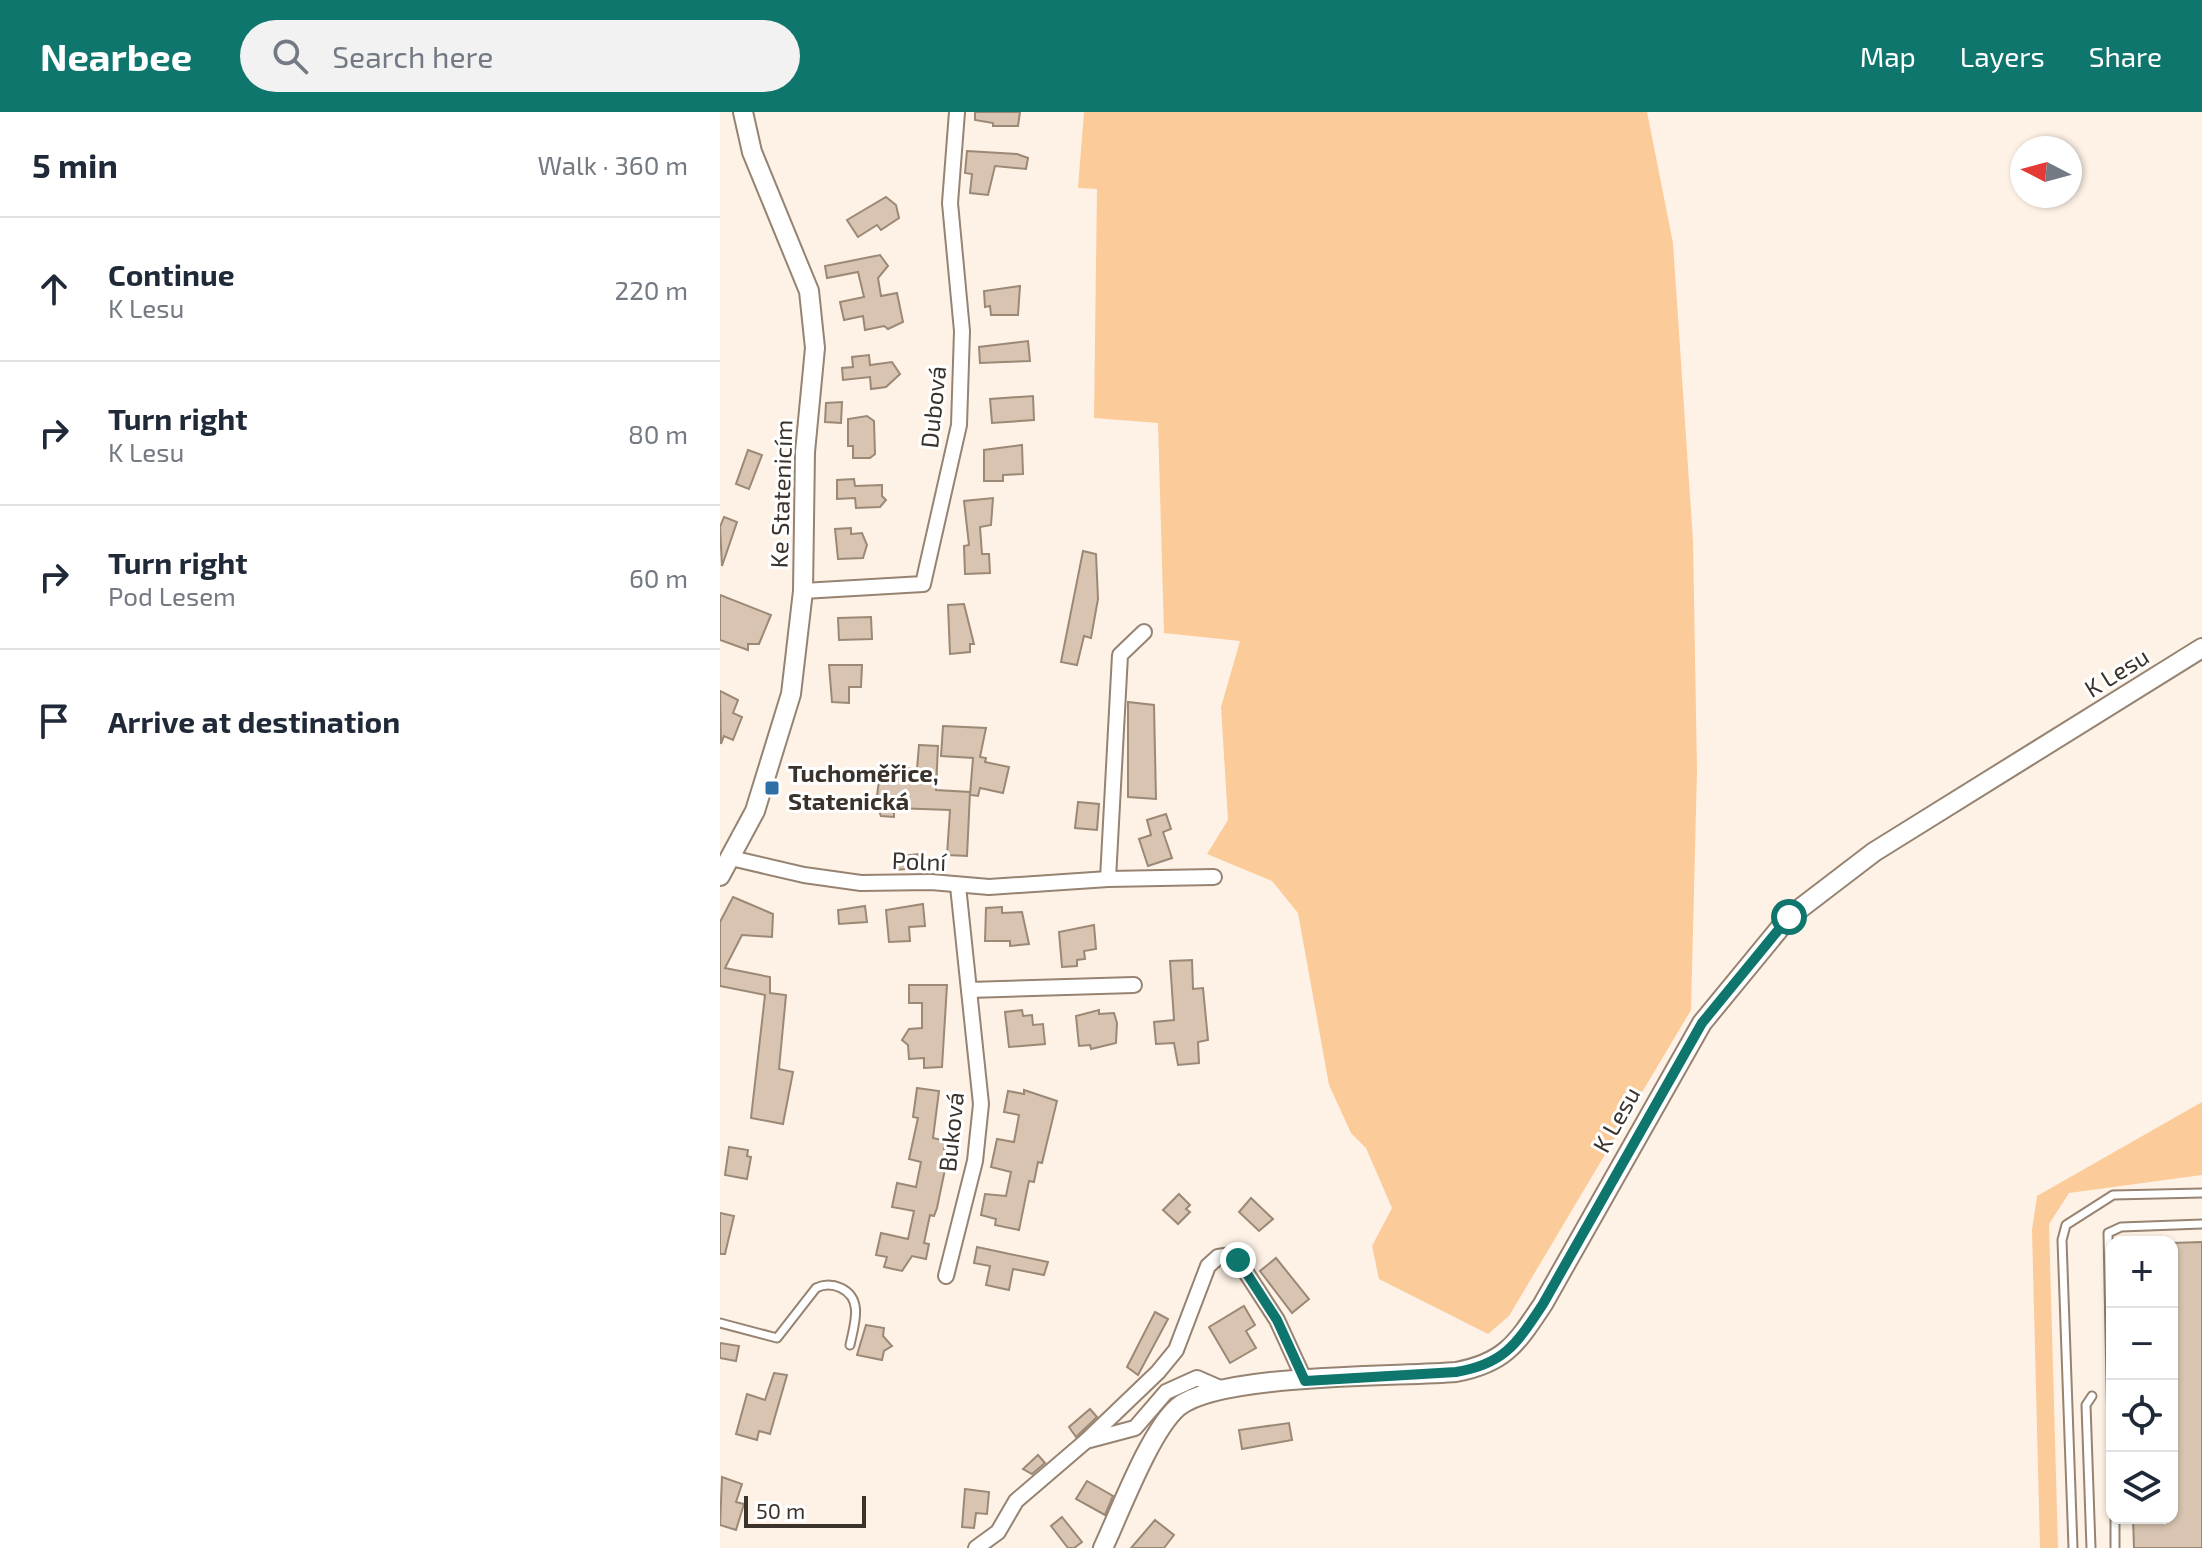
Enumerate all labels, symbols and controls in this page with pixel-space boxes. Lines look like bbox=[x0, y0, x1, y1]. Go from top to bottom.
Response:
search box bbox=[240, 20, 800, 92]
text: Nearbee bbox=[40, 33, 192, 79]
icon: search bbox=[268, 34, 312, 78]
text: Search here bbox=[332, 38, 493, 74]
text: Map bbox=[1860, 39, 1916, 73]
text: Layers bbox=[1960, 39, 2045, 73]
text: Share bbox=[2089, 39, 2162, 73]
north arrow bbox=[2010, 136, 2082, 208]
text: 5 min bbox=[32, 144, 118, 185]
text: Walk · 360 m bbox=[537, 149, 688, 180]
text: Continue bbox=[108, 256, 235, 292]
icon: ahead bbox=[32, 267, 76, 311]
text: 220 m bbox=[615, 274, 688, 305]
text: K Lesu bbox=[108, 292, 184, 323]
street label: Dubová bbox=[914, 364, 951, 449]
text: Turn right bbox=[108, 400, 248, 436]
icon: right bbox=[32, 411, 76, 455]
text: 80 m bbox=[628, 418, 688, 449]
street label: Ke Statenicím bbox=[763, 419, 798, 569]
text: K Lesu bbox=[108, 436, 184, 467]
text: Turn right bbox=[108, 544, 248, 580]
icon: right bbox=[32, 555, 76, 599]
text: 60 m bbox=[629, 562, 688, 593]
text: Pod Lesem bbox=[108, 580, 236, 611]
street label: K Lesu bbox=[2079, 641, 2154, 703]
icon: arrive bbox=[32, 699, 76, 743]
text: Arrive at destination bbox=[108, 703, 400, 739]
place label: Tuchoměřice, Statenická bbox=[788, 758, 939, 815]
marker: Tuchoměřice, Statenická bbox=[763, 779, 781, 797]
street label: Polní bbox=[891, 845, 948, 876]
route start bbox=[1771, 899, 1807, 935]
street label: K Lesu bbox=[1586, 1081, 1645, 1157]
street label: Buková bbox=[932, 1091, 969, 1173]
map controls bbox=[2106, 1236, 2178, 1524]
button: + bbox=[2106, 1236, 2178, 1308]
route end bbox=[1220, 1242, 1256, 1278]
button: − bbox=[2106, 1308, 2178, 1380]
button: locate bbox=[2106, 1380, 2178, 1452]
button: layers bbox=[2106, 1452, 2178, 1524]
scale bar bbox=[744, 1492, 866, 1528]
text: 50 m bbox=[756, 1497, 805, 1523]

